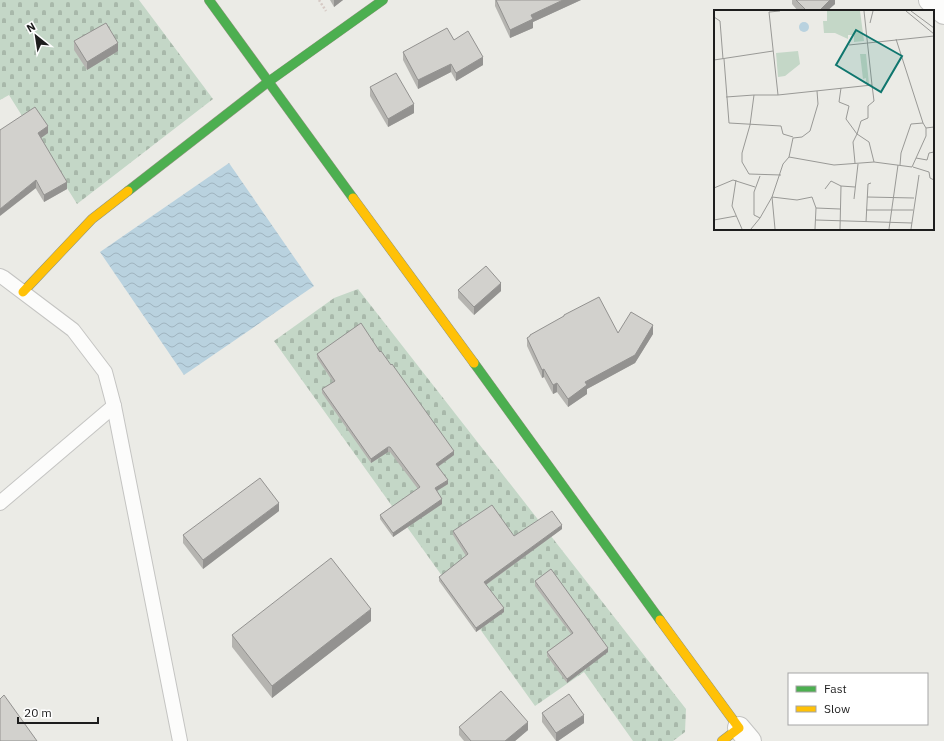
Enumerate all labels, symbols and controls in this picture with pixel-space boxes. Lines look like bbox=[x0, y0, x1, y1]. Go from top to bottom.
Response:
inset map bbox=[714, 10, 934, 230]
north arrow bbox=[16, 16, 56, 56]
text: N bbox=[24, 19, 38, 35]
legend bbox=[788, 673, 928, 725]
text: Fast bbox=[824, 681, 847, 696]
scale bar bbox=[18, 699, 98, 725]
text: Slow bbox=[824, 701, 850, 716]
text: 20 m bbox=[24, 705, 52, 720]

